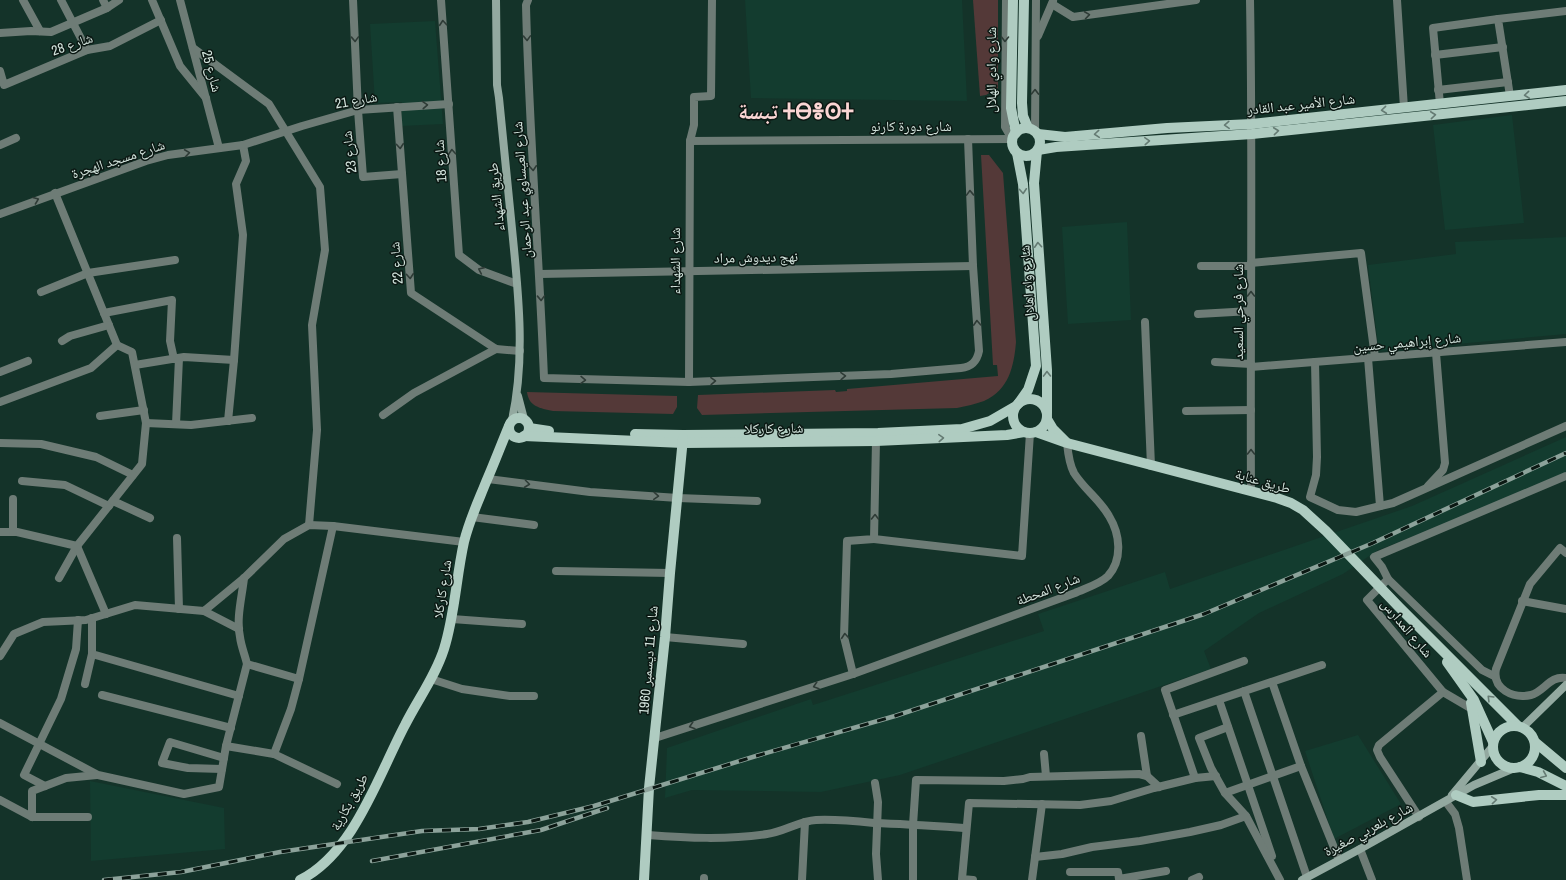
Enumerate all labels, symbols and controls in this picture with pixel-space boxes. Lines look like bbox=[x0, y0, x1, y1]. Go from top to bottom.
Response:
one-way arrow bbox=[1084, 11, 1090, 20]
one-way arrow bbox=[438, 20, 447, 26]
street label: شارع وادي الهلال bbox=[982, 27, 1003, 113]
street label: شارع 28 bbox=[49, 29, 95, 60]
one-way arrow bbox=[522, 35, 531, 41]
one-way arrow bbox=[351, 36, 359, 42]
one-way arrow bbox=[1001, 36, 1009, 42]
street label: شارع 25 bbox=[197, 48, 226, 94]
street label: شارع 21 bbox=[333, 87, 379, 114]
one-way arrow bbox=[1031, 89, 1039, 95]
street label: شارع الأمير عبد القادر bbox=[1245, 89, 1356, 120]
one-way arrow bbox=[1524, 90, 1530, 99]
district label: تبسة ⵜⴱⴻⵙⵜ bbox=[738, 96, 854, 126]
one-way arrow bbox=[422, 101, 428, 110]
one-way arrow bbox=[1381, 105, 1387, 114]
one-way arrow bbox=[1430, 111, 1436, 120]
street label: شارع دورة كارنو bbox=[870, 117, 952, 136]
street label: شارع العيساوي عبد الرحمان bbox=[508, 121, 538, 259]
one-way arrow bbox=[1224, 121, 1230, 129]
one-way arrow bbox=[1273, 127, 1279, 136]
one-way arrow bbox=[1094, 129, 1100, 138]
street label: شارع 23 bbox=[337, 130, 362, 174]
street label: شارع مسجد الهجرة bbox=[69, 135, 167, 183]
one-way arrow bbox=[1144, 136, 1150, 145]
street label: شارع 18 bbox=[430, 139, 451, 183]
one-way arrow bbox=[395, 143, 404, 149]
one-way arrow bbox=[184, 149, 190, 158]
one-way arrow bbox=[448, 149, 457, 155]
street label: طريق الشهداء bbox=[483, 162, 510, 232]
one-way arrow bbox=[529, 165, 538, 171]
one-way arrow bbox=[1019, 188, 1028, 194]
one-way arrow bbox=[966, 190, 974, 196]
one-way arrow bbox=[33, 197, 40, 205]
street label: شارع الشهداء bbox=[666, 228, 685, 294]
street label: شارع 22 bbox=[385, 241, 408, 285]
one-way arrow bbox=[1034, 242, 1043, 248]
street label: شارع واد اهلال bbox=[1015, 244, 1040, 322]
street label: نهج ديدوش مراد bbox=[714, 247, 798, 268]
street label: شارع فرحي السعيد bbox=[1229, 264, 1250, 360]
one-way arrow bbox=[478, 267, 485, 275]
one-way arrow bbox=[406, 273, 415, 279]
one-way arrow bbox=[1247, 291, 1255, 297]
one-way arrow bbox=[537, 295, 545, 301]
one-way arrow bbox=[973, 320, 982, 326]
street label: شارع إبراهيمي حسين bbox=[1352, 328, 1462, 358]
one-way arrow bbox=[840, 371, 846, 380]
one-way arrow bbox=[1043, 371, 1051, 377]
one-way arrow bbox=[580, 376, 586, 384]
one-way arrow bbox=[710, 377, 716, 386]
street label: شارع كاركلا bbox=[744, 418, 804, 439]
one-way arrow bbox=[938, 433, 944, 442]
one-way arrow bbox=[1247, 449, 1255, 455]
street label: طريق عنابة bbox=[1233, 465, 1293, 498]
one-way arrow bbox=[524, 479, 530, 488]
one-way arrow bbox=[653, 492, 659, 501]
one-way arrow bbox=[871, 514, 879, 520]
street label: شارع كاركلا bbox=[429, 558, 456, 620]
street label: شارع المحطة bbox=[1014, 569, 1083, 610]
street label: شارع المدارس bbox=[1376, 595, 1437, 662]
street label: شارع 11 ديسمبر 1960 bbox=[634, 605, 663, 715]
one-way arrow bbox=[841, 633, 850, 639]
one-way arrow bbox=[812, 681, 819, 690]
one-way arrow bbox=[1487, 695, 1495, 703]
one-way arrow bbox=[689, 721, 696, 730]
street label: طريق بكارية bbox=[326, 770, 373, 834]
one-way arrow bbox=[1540, 770, 1547, 778]
one-way arrow bbox=[1491, 796, 1497, 805]
street label: شارع بلعربي صغيرة bbox=[1320, 798, 1417, 862]

